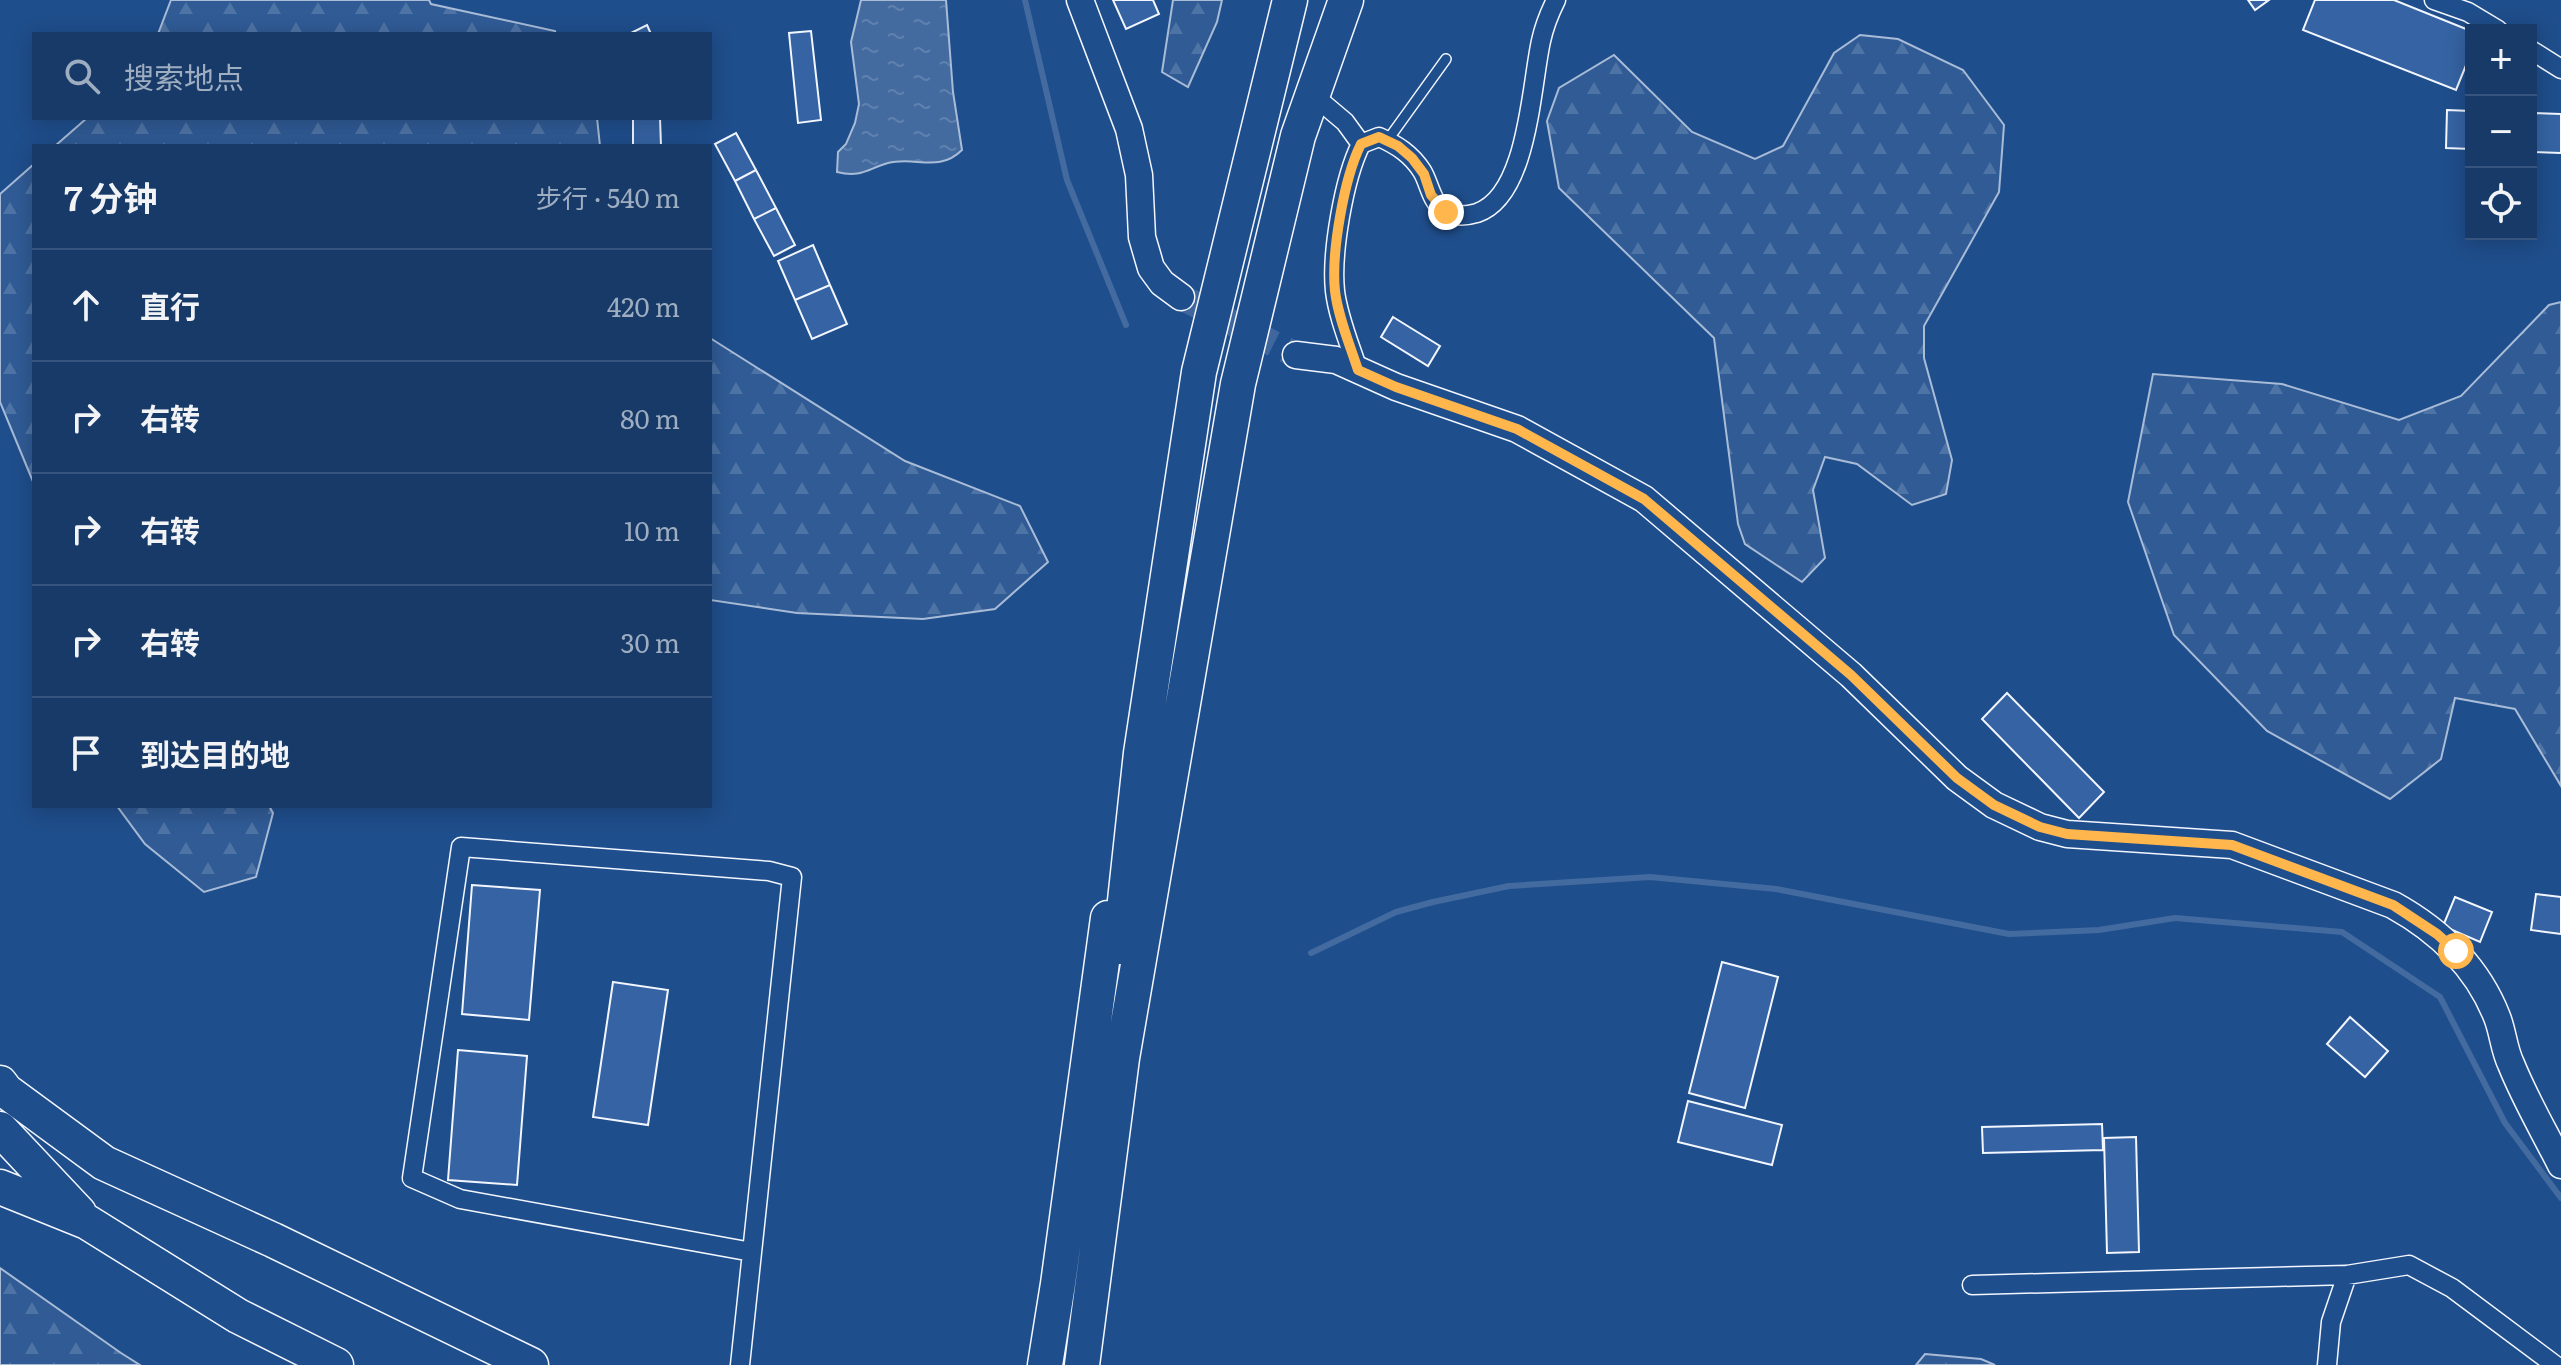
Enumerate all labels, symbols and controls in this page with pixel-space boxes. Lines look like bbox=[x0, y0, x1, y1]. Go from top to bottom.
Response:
map controls bbox=[2465, 24, 2537, 240]
button: + bbox=[2465, 24, 2537, 96]
search box bbox=[32, 32, 712, 120]
icon: search bbox=[60, 54, 104, 98]
text: 搜索地点 bbox=[124, 54, 244, 98]
button: − bbox=[2465, 96, 2537, 168]
button: locate bbox=[2465, 168, 2537, 240]
text: 7 分钟 bbox=[64, 171, 157, 221]
text: 步行 · 540 m bbox=[536, 177, 680, 216]
route end bbox=[1428, 194, 1464, 230]
icon: ahead bbox=[64, 283, 108, 327]
text: 直行 bbox=[140, 283, 200, 327]
text: 420 m bbox=[607, 286, 680, 325]
icon: right bbox=[64, 395, 108, 439]
text: 右转 bbox=[140, 395, 200, 439]
text: 80 m bbox=[620, 398, 680, 437]
icon: right bbox=[64, 507, 108, 551]
text: 右转 bbox=[140, 507, 200, 551]
text: 10 m bbox=[624, 510, 680, 549]
icon: right bbox=[64, 619, 108, 663]
text: 右转 bbox=[140, 619, 200, 663]
text: 30 m bbox=[620, 622, 680, 661]
icon: arrive bbox=[64, 731, 108, 775]
text: 到达目的地 bbox=[140, 731, 290, 775]
route start bbox=[2438, 933, 2474, 969]

